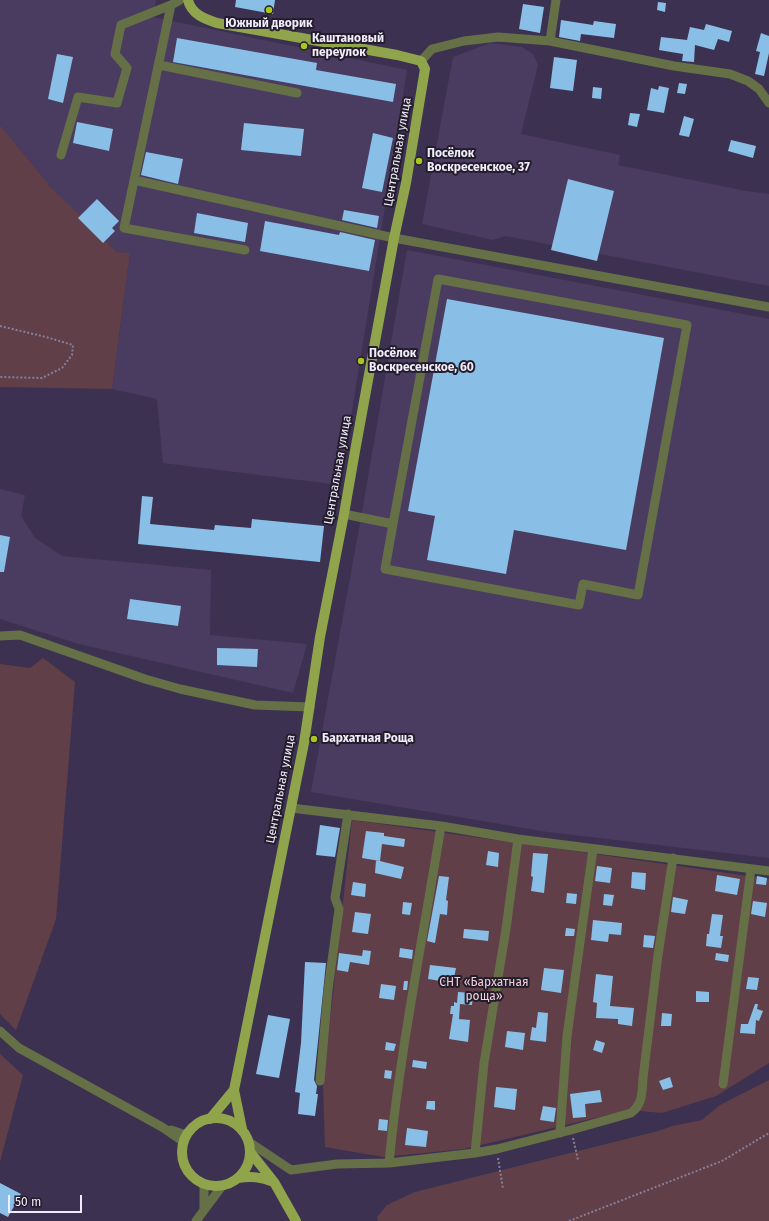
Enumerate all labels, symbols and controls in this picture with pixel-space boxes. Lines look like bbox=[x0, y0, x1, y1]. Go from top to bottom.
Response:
marker: Южный дворик bbox=[264, 5, 274, 15]
place label: Южный дворик bbox=[225, 17, 313, 31]
place label: Каштановый переулок bbox=[312, 32, 384, 60]
marker: Каштановый переулок bbox=[299, 41, 309, 51]
street label: Центральная улица bbox=[381, 96, 415, 208]
place label: Посёлок Воскресенское, 37 bbox=[427, 147, 530, 175]
marker: Посёлок Воскресенское, 37 bbox=[414, 156, 424, 166]
place label: Посёлок Воскресенское, 60 bbox=[369, 347, 474, 375]
marker: Посёлок Воскресенское, 60 bbox=[356, 356, 366, 366]
street label: Центральная улица bbox=[321, 414, 355, 526]
place label: Бархатная Роща bbox=[322, 732, 414, 746]
street label: Центральная улица bbox=[263, 733, 299, 845]
marker: Бархатная Роща bbox=[309, 734, 319, 744]
park label: СНТ «Бархатная роща» bbox=[439, 976, 529, 1004]
scale bar bbox=[10, 1187, 84, 1213]
text: 50 m bbox=[15, 1195, 41, 1209]

